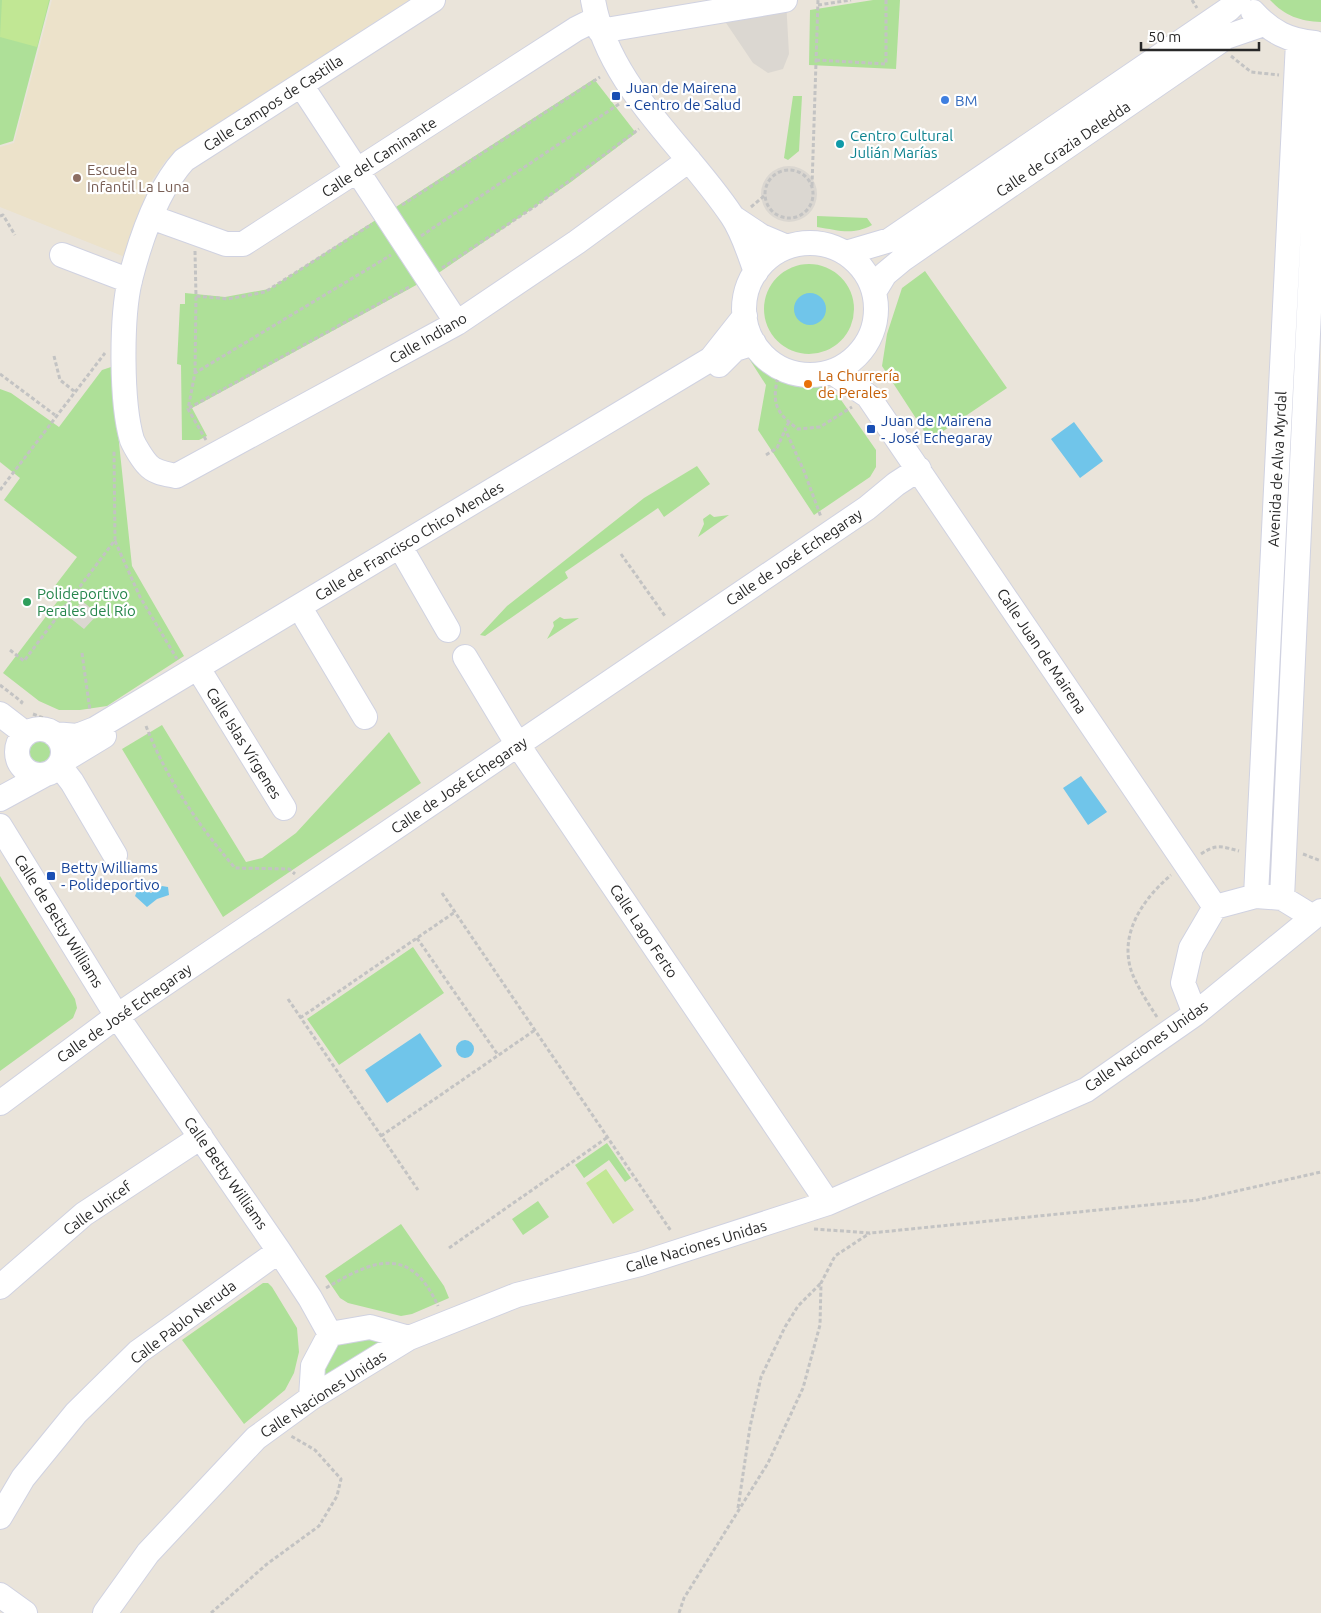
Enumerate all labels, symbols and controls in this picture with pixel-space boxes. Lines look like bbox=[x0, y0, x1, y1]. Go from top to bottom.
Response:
scale bar bbox=[1141, 20, 1258, 52]
text: 50 m bbox=[1148, 28, 1181, 45]
street label: Calle Campos de Castilla bbox=[200, 52, 346, 154]
place label: Juan de Mairena - Centro de Salud bbox=[626, 79, 741, 113]
marker: Juan de Mairena - Centro de Salud bbox=[610, 90, 622, 102]
place label: BM bbox=[955, 92, 978, 109]
marker: BM bbox=[939, 94, 951, 106]
street label: Calle de Grazia Deledda bbox=[993, 98, 1133, 200]
street label: Calle del Caminante bbox=[318, 114, 440, 200]
place label: Centro Cultural Julián Marías bbox=[850, 127, 953, 161]
marker: Centro Cultural Julián Marías bbox=[834, 138, 846, 150]
place label: Escuela Infantil La Luna bbox=[87, 161, 190, 195]
marker: Escuela Infantil La Luna bbox=[71, 172, 83, 184]
street label: Calle Indiano bbox=[386, 309, 470, 367]
place label: La Churrería de Perales bbox=[818, 367, 900, 401]
marker: La Churrería de Perales bbox=[802, 378, 814, 390]
street label: Avenida de Alva Myrdal bbox=[1264, 390, 1290, 547]
place label: Juan de Mairena - José Echegaray bbox=[881, 412, 992, 446]
marker: Juan de Mairena - José Echegaray bbox=[865, 423, 877, 435]
street label: Calle de Francisco Chico Mendes bbox=[312, 478, 506, 604]
street label: Calle de José Echegaray bbox=[723, 505, 865, 609]
place label: Polideportivo Perales del Río bbox=[37, 585, 136, 619]
street label: Calle Juan de Mairena bbox=[994, 585, 1090, 717]
marker: Polideportivo Perales del Río bbox=[21, 596, 33, 608]
street label: Calle Islas Vírgenes bbox=[203, 684, 285, 802]
street label: Calle de José Echegaray bbox=[388, 733, 530, 837]
street label: Calle de Betty Williams bbox=[11, 851, 107, 991]
place label: Betty Williams - Polideportivo bbox=[61, 859, 160, 893]
marker: Betty Williams - Polideportivo bbox=[45, 870, 57, 882]
street label: Calle Lago Ferto bbox=[606, 881, 682, 981]
street label: Calle de José Echegaray bbox=[53, 960, 195, 1066]
street label: Calle Naciones Unidas bbox=[1081, 997, 1211, 1095]
street label: Calle Betty Williams bbox=[181, 1114, 271, 1232]
street label: Calle Unicef bbox=[60, 1177, 135, 1238]
street label: Calle Naciones Unidas bbox=[623, 1216, 769, 1276]
street label: Calle Pablo Neruda bbox=[127, 1277, 239, 1367]
street label: Calle Naciones Unidas bbox=[257, 1347, 389, 1441]

